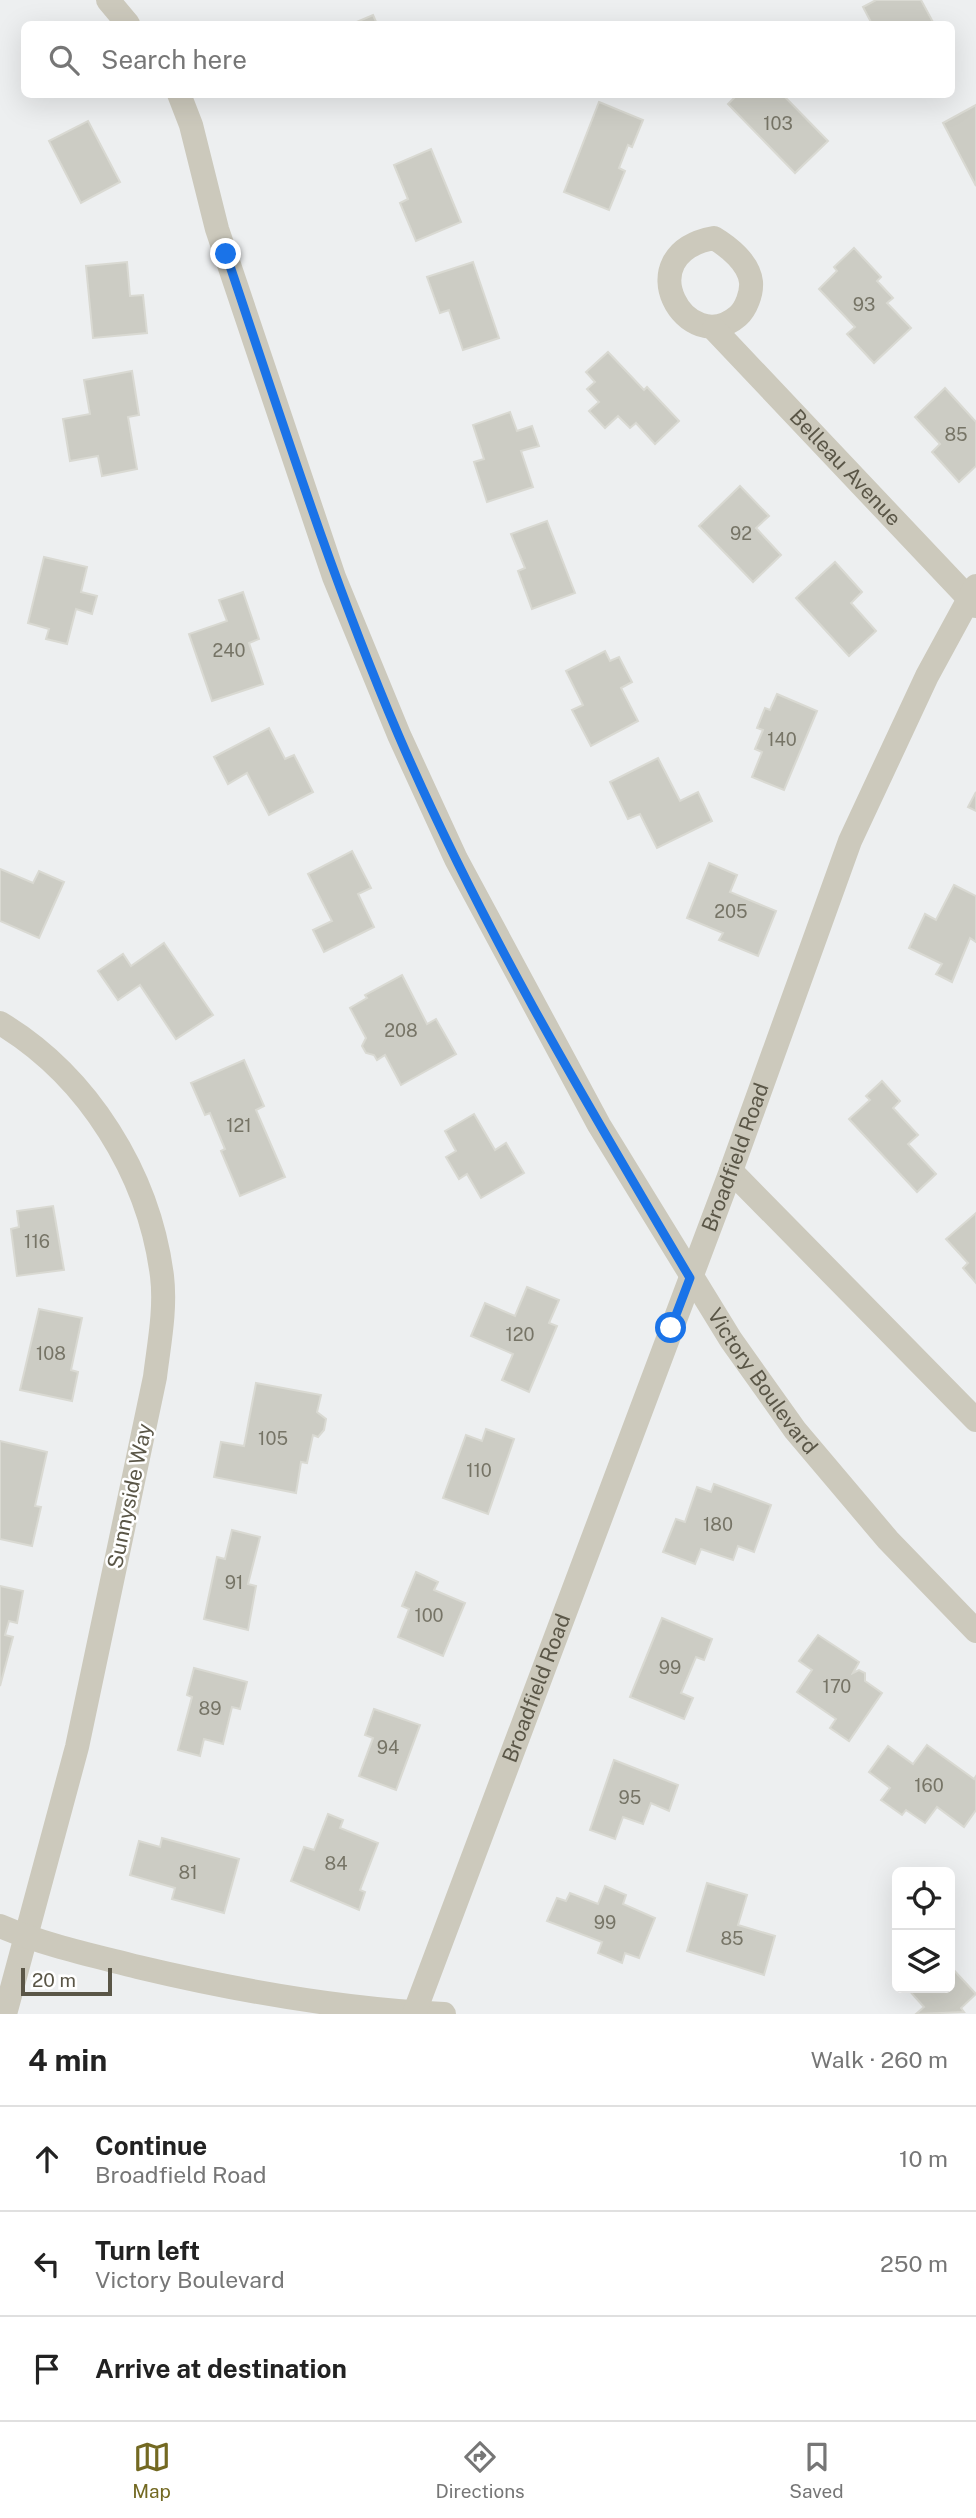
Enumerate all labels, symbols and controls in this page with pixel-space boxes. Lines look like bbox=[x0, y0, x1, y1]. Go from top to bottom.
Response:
search box bbox=[21, 21, 955, 98]
icon: search bbox=[45, 41, 83, 79]
text: Search here bbox=[101, 44, 247, 75]
house number: 103 bbox=[763, 113, 793, 134]
route end bbox=[210, 238, 241, 269]
house number: 93 bbox=[853, 294, 875, 315]
street label: Belleau Avenue bbox=[785, 404, 907, 531]
house number: 85 bbox=[944, 424, 968, 445]
house number: 92 bbox=[730, 523, 752, 544]
house number: 240 bbox=[212, 640, 246, 661]
house number: 140 bbox=[767, 729, 797, 750]
house number: 205 bbox=[714, 901, 748, 922]
house number: 208 bbox=[384, 1020, 418, 1041]
street label: Broadfield Road bbox=[696, 1079, 774, 1235]
house number: 121 bbox=[226, 1115, 252, 1136]
house number: 116 bbox=[24, 1231, 50, 1252]
street label: Victory Boulevard bbox=[703, 1304, 823, 1459]
route start bbox=[655, 1312, 686, 1343]
house number: 120 bbox=[505, 1324, 535, 1345]
house number: 108 bbox=[36, 1343, 66, 1364]
street label: Sunnyside Way bbox=[102, 1421, 157, 1571]
house number: 105 bbox=[258, 1428, 288, 1449]
house number: 110 bbox=[466, 1460, 492, 1481]
house number: 180 bbox=[703, 1514, 733, 1535]
house number: 91 bbox=[225, 1572, 243, 1593]
house number: 100 bbox=[414, 1605, 444, 1626]
street label: Broadfield Road bbox=[497, 1610, 575, 1766]
house number: 99 bbox=[659, 1657, 681, 1678]
house number: 170 bbox=[823, 1676, 851, 1697]
house number: 89 bbox=[199, 1698, 221, 1719]
house number: 94 bbox=[377, 1737, 399, 1758]
house number: 160 bbox=[914, 1775, 944, 1796]
house number: 95 bbox=[619, 1787, 641, 1808]
house number: 84 bbox=[325, 1853, 347, 1874]
house number: 81 bbox=[179, 1862, 197, 1883]
map controls bbox=[892, 1867, 955, 1993]
button: locate bbox=[892, 1867, 955, 1930]
house number: 99 bbox=[594, 1912, 616, 1933]
house number: 85 bbox=[720, 1928, 744, 1949]
button: layers bbox=[892, 1930, 955, 1993]
scale bar bbox=[21, 1965, 112, 1997]
text: 20 m bbox=[32, 1969, 76, 1991]
text: 4 min bbox=[28, 2042, 107, 2078]
text: Walk · 260 m bbox=[811, 2046, 948, 2073]
text: Continue bbox=[95, 2130, 207, 2161]
icon: ahead bbox=[28, 2140, 66, 2178]
text: 10 m bbox=[899, 2145, 948, 2172]
text: Broadfield Road bbox=[95, 2161, 267, 2188]
text: Turn left bbox=[95, 2235, 200, 2266]
icon: left bbox=[28, 2245, 66, 2283]
text: 250 m bbox=[880, 2250, 948, 2277]
text: Victory Boulevard bbox=[95, 2266, 285, 2293]
icon: arrive bbox=[28, 2350, 66, 2388]
text: Arrive at destination bbox=[95, 2353, 347, 2384]
tab: Map bbox=[132, 2438, 171, 2502]
tab: Directions bbox=[435, 2438, 525, 2502]
tab: Saved bbox=[789, 2438, 844, 2502]

